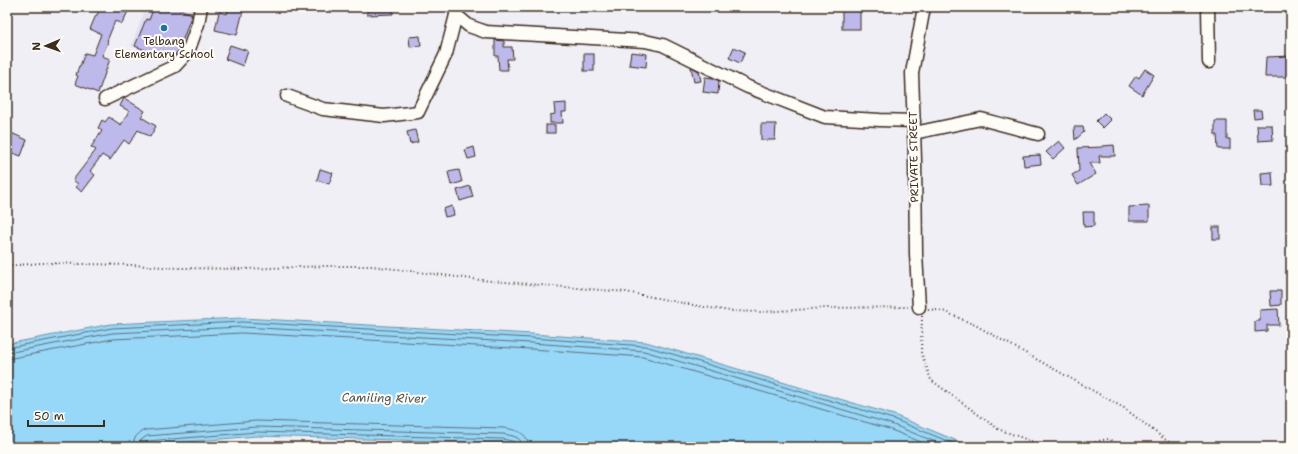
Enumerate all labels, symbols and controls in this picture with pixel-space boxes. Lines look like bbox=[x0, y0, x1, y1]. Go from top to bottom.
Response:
marker: Telbang Elementary School bbox=[159, 23, 169, 33]
north arrow bbox=[26, 26, 66, 66]
place label: Telbang Elementary School bbox=[114, 34, 214, 62]
text: N bbox=[29, 41, 44, 51]
street label: PRIVATE STREET bbox=[906, 111, 922, 203]
water label: Camiling River bbox=[341, 389, 427, 407]
scale bar bbox=[28, 402, 104, 428]
text: 50 m bbox=[34, 408, 64, 424]

